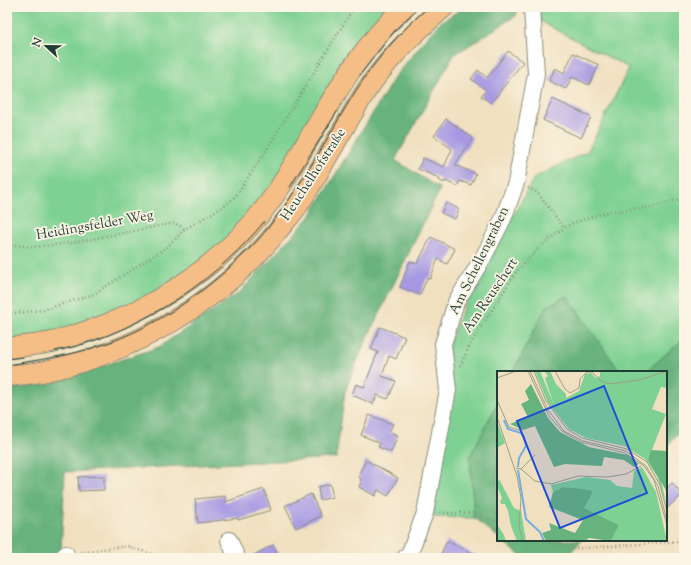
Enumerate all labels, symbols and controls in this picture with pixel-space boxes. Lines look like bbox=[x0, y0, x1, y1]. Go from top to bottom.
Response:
north arrow bbox=[26, 26, 66, 66]
text: N bbox=[28, 35, 47, 51]
street label: Heuchelhofstraße bbox=[277, 125, 351, 225]
street label: Am Schellengraben bbox=[445, 203, 515, 319]
street label: Heidingsfelder Weg bbox=[35, 206, 155, 246]
street label: Am Reuschert bbox=[459, 254, 524, 337]
inset map bbox=[497, 371, 667, 541]

